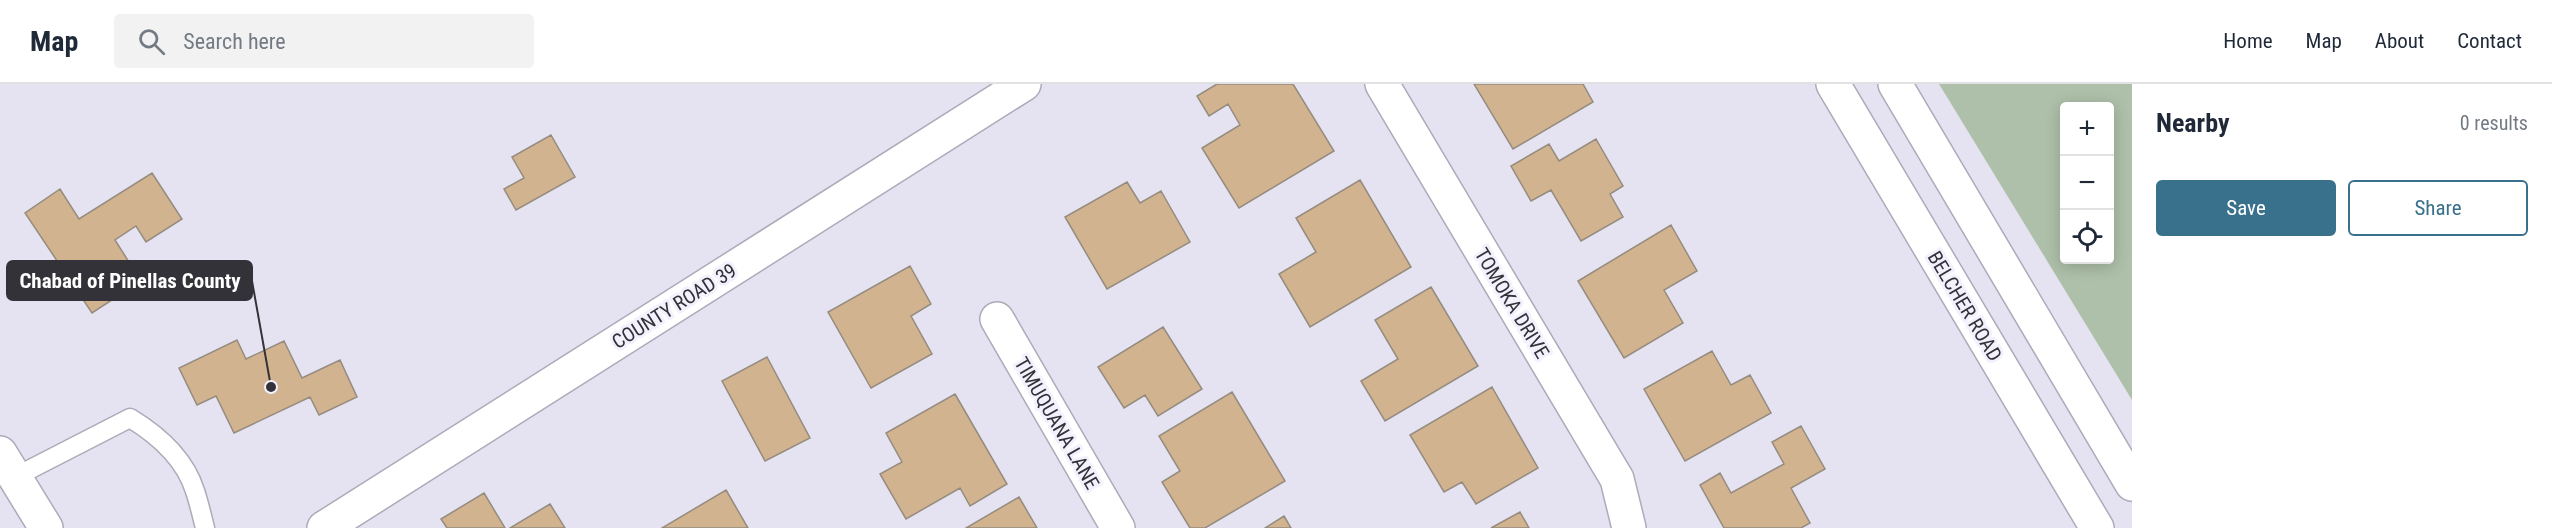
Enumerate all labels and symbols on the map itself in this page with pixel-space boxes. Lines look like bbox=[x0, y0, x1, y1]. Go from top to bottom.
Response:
street label: TOMOKA DRIVE bbox=[1470, 243, 1554, 363]
street label: BELCHER ROAD bbox=[1923, 247, 2007, 365]
street label: COUNTY ROAD 39 bbox=[607, 258, 741, 354]
callout: Chabad of Pinellas County bbox=[7, 261, 252, 300]
text: Chabad of Pinellas County bbox=[19, 269, 241, 293]
street label: TIMUQUANA LANE bbox=[1009, 353, 1105, 493]

